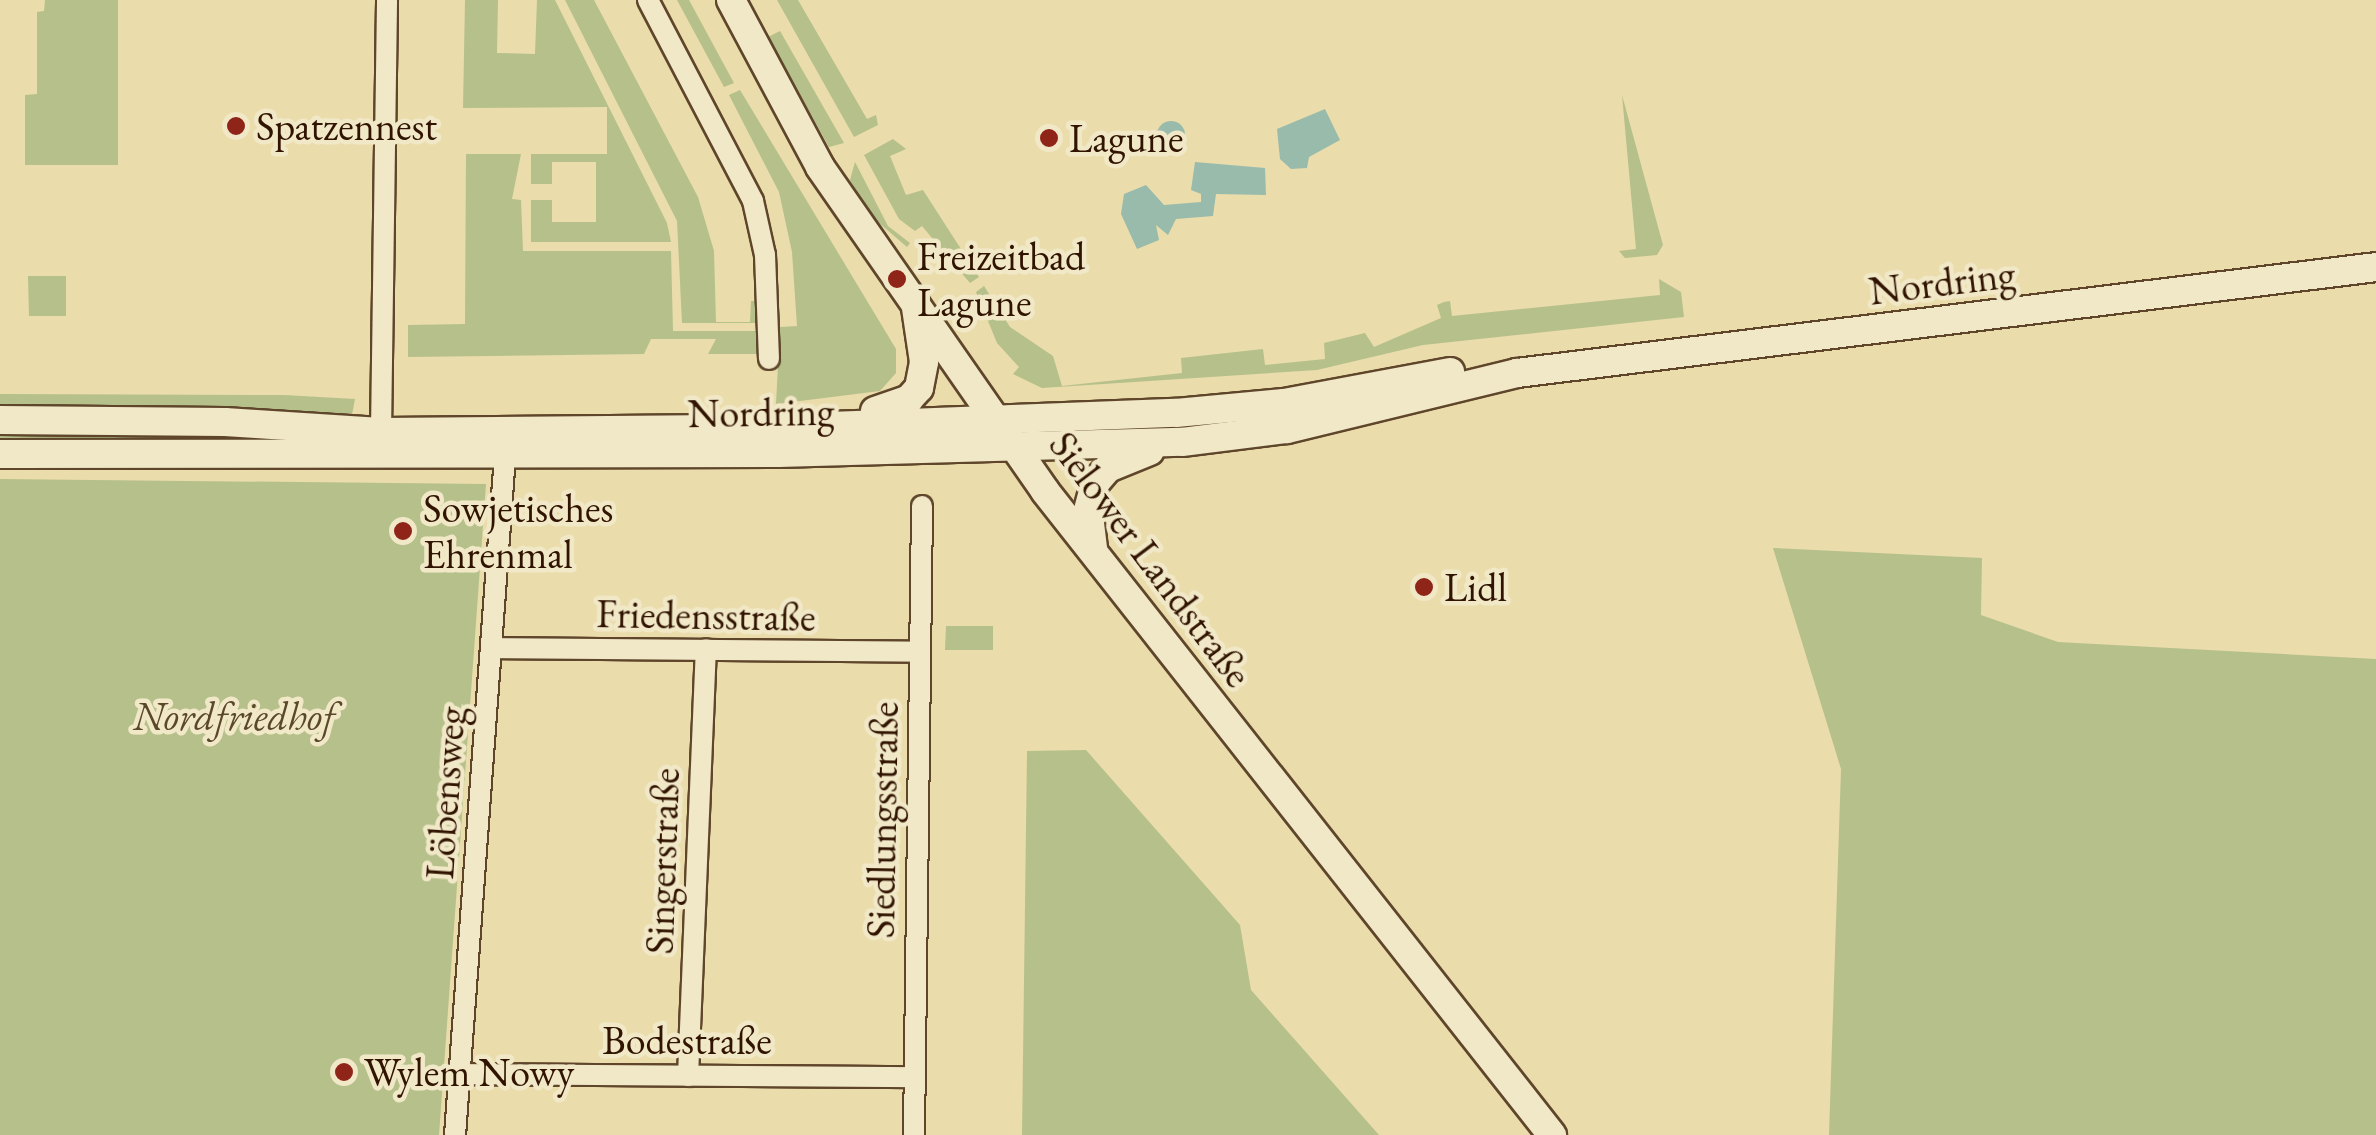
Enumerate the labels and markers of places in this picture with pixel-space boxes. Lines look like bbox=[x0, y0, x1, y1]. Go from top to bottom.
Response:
place label: Spatzennest bbox=[256, 102, 437, 150]
place label: Lagune bbox=[1069, 114, 1184, 162]
marker: Spatzennest bbox=[225, 115, 247, 137]
marker: Lagune bbox=[1038, 127, 1060, 149]
place label: Freizeitbad Lagune bbox=[917, 232, 1085, 326]
marker: Freizeitbad Lagune bbox=[886, 268, 908, 290]
place label: Sowjetisches Ehrenmal bbox=[423, 484, 614, 578]
marker: Sowjetisches Ehrenmal bbox=[392, 520, 414, 542]
place label: Lidl bbox=[1444, 563, 1507, 611]
marker: Lidl bbox=[1413, 576, 1435, 598]
place label: Wylem Nowy bbox=[364, 1048, 574, 1096]
marker: Wylem Nowy bbox=[333, 1061, 355, 1083]

